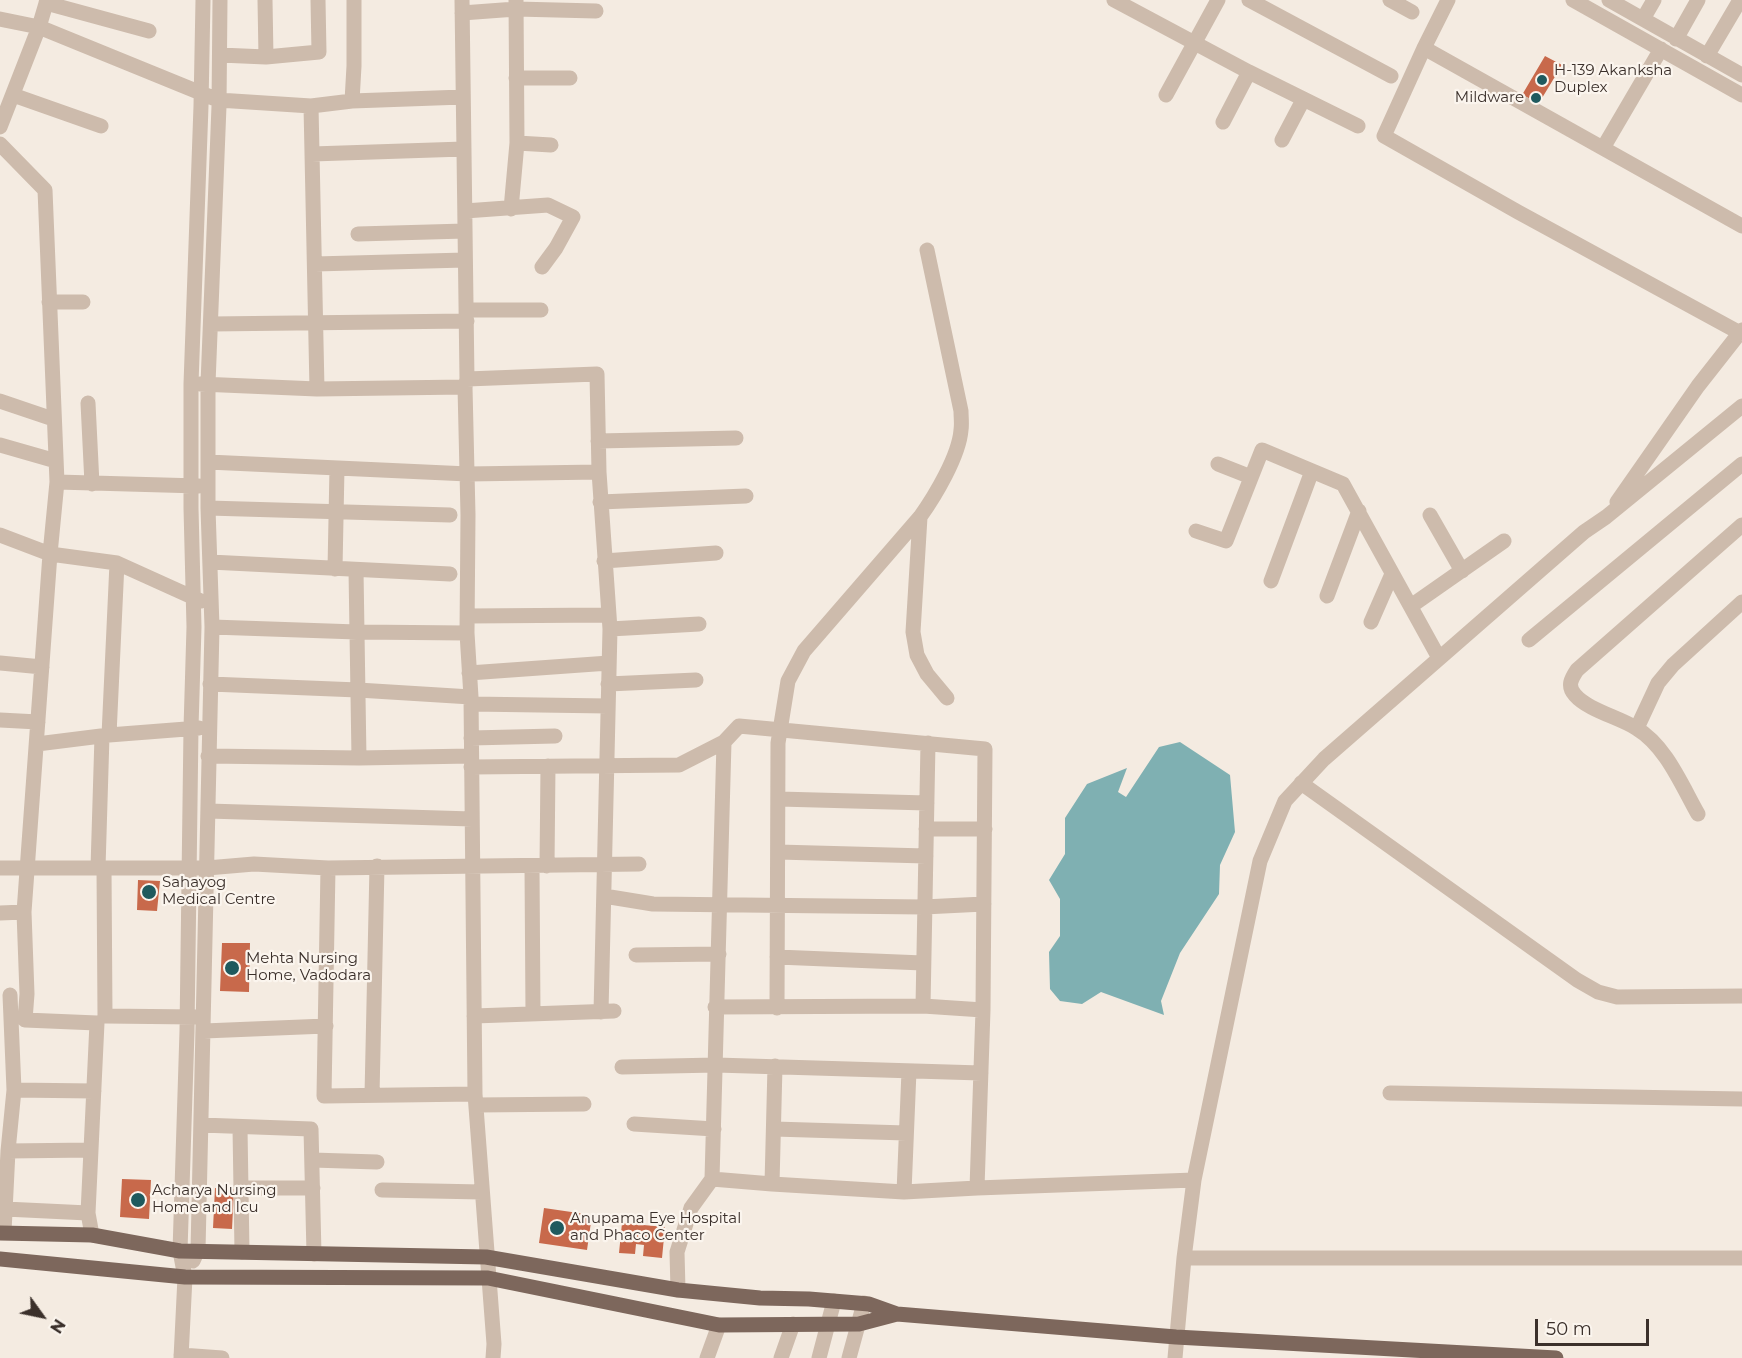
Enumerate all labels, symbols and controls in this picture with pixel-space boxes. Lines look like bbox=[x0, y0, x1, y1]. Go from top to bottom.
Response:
place label: H-139 Akanksha Duplex bbox=[1554, 62, 1672, 97]
marker: H-139 Akanksha Duplex bbox=[1535, 73, 1549, 87]
place label: Mildware bbox=[1455, 89, 1524, 107]
marker: Mildware bbox=[1529, 91, 1543, 105]
place label: Sahayog Medical Centre bbox=[162, 874, 275, 909]
marker: Sahayog Medical Centre bbox=[140, 883, 158, 901]
place label: Mehta Nursing Home, Vadodara bbox=[246, 950, 371, 985]
marker: Mehta Nursing Home, Vadodara bbox=[223, 959, 241, 977]
place label: Acharya Nursing Home and Icu bbox=[152, 1182, 277, 1217]
marker: Acharya Nursing Home and Icu bbox=[129, 1191, 147, 1209]
place label: Anupama Eye Hospital and Phaco Center bbox=[570, 1210, 741, 1245]
marker: Anupama Eye Hospital and Phaco Center bbox=[548, 1219, 566, 1237]
north arrow bbox=[12, 1286, 72, 1346]
scale bar bbox=[1538, 1307, 1652, 1345]
text: N bbox=[46, 1315, 69, 1337]
text: 50 m bbox=[1546, 1318, 1592, 1340]

